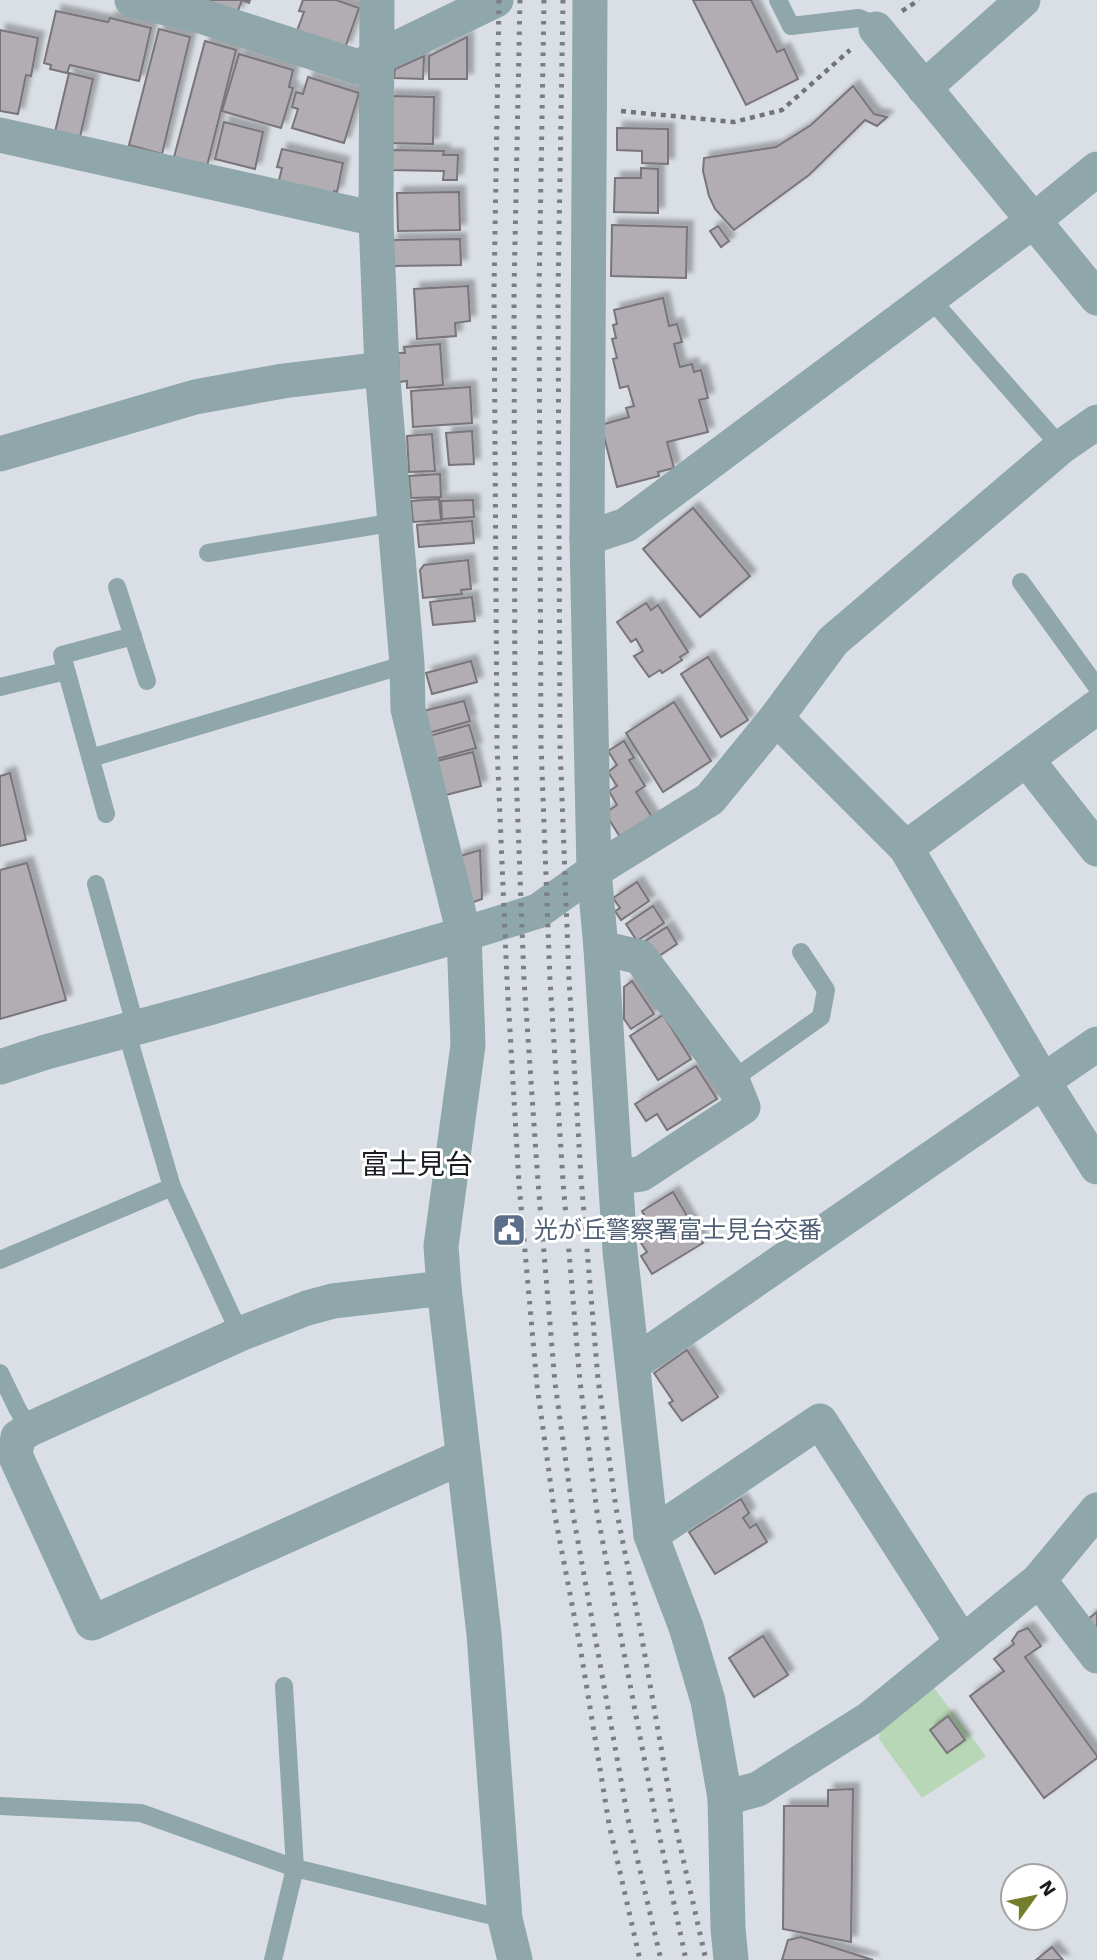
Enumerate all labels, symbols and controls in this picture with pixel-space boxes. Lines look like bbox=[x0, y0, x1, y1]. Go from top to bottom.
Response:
district label: 富士見台 bbox=[361, 1148, 473, 1181]
public building icon: 光が丘警察署富士見台交番 bbox=[490, 1211, 528, 1249]
place label: 光が丘警察署富士見台交番 bbox=[534, 1216, 822, 1244]
north arrow bbox=[999, 1862, 1069, 1932]
text: N bbox=[1034, 1876, 1061, 1900]

